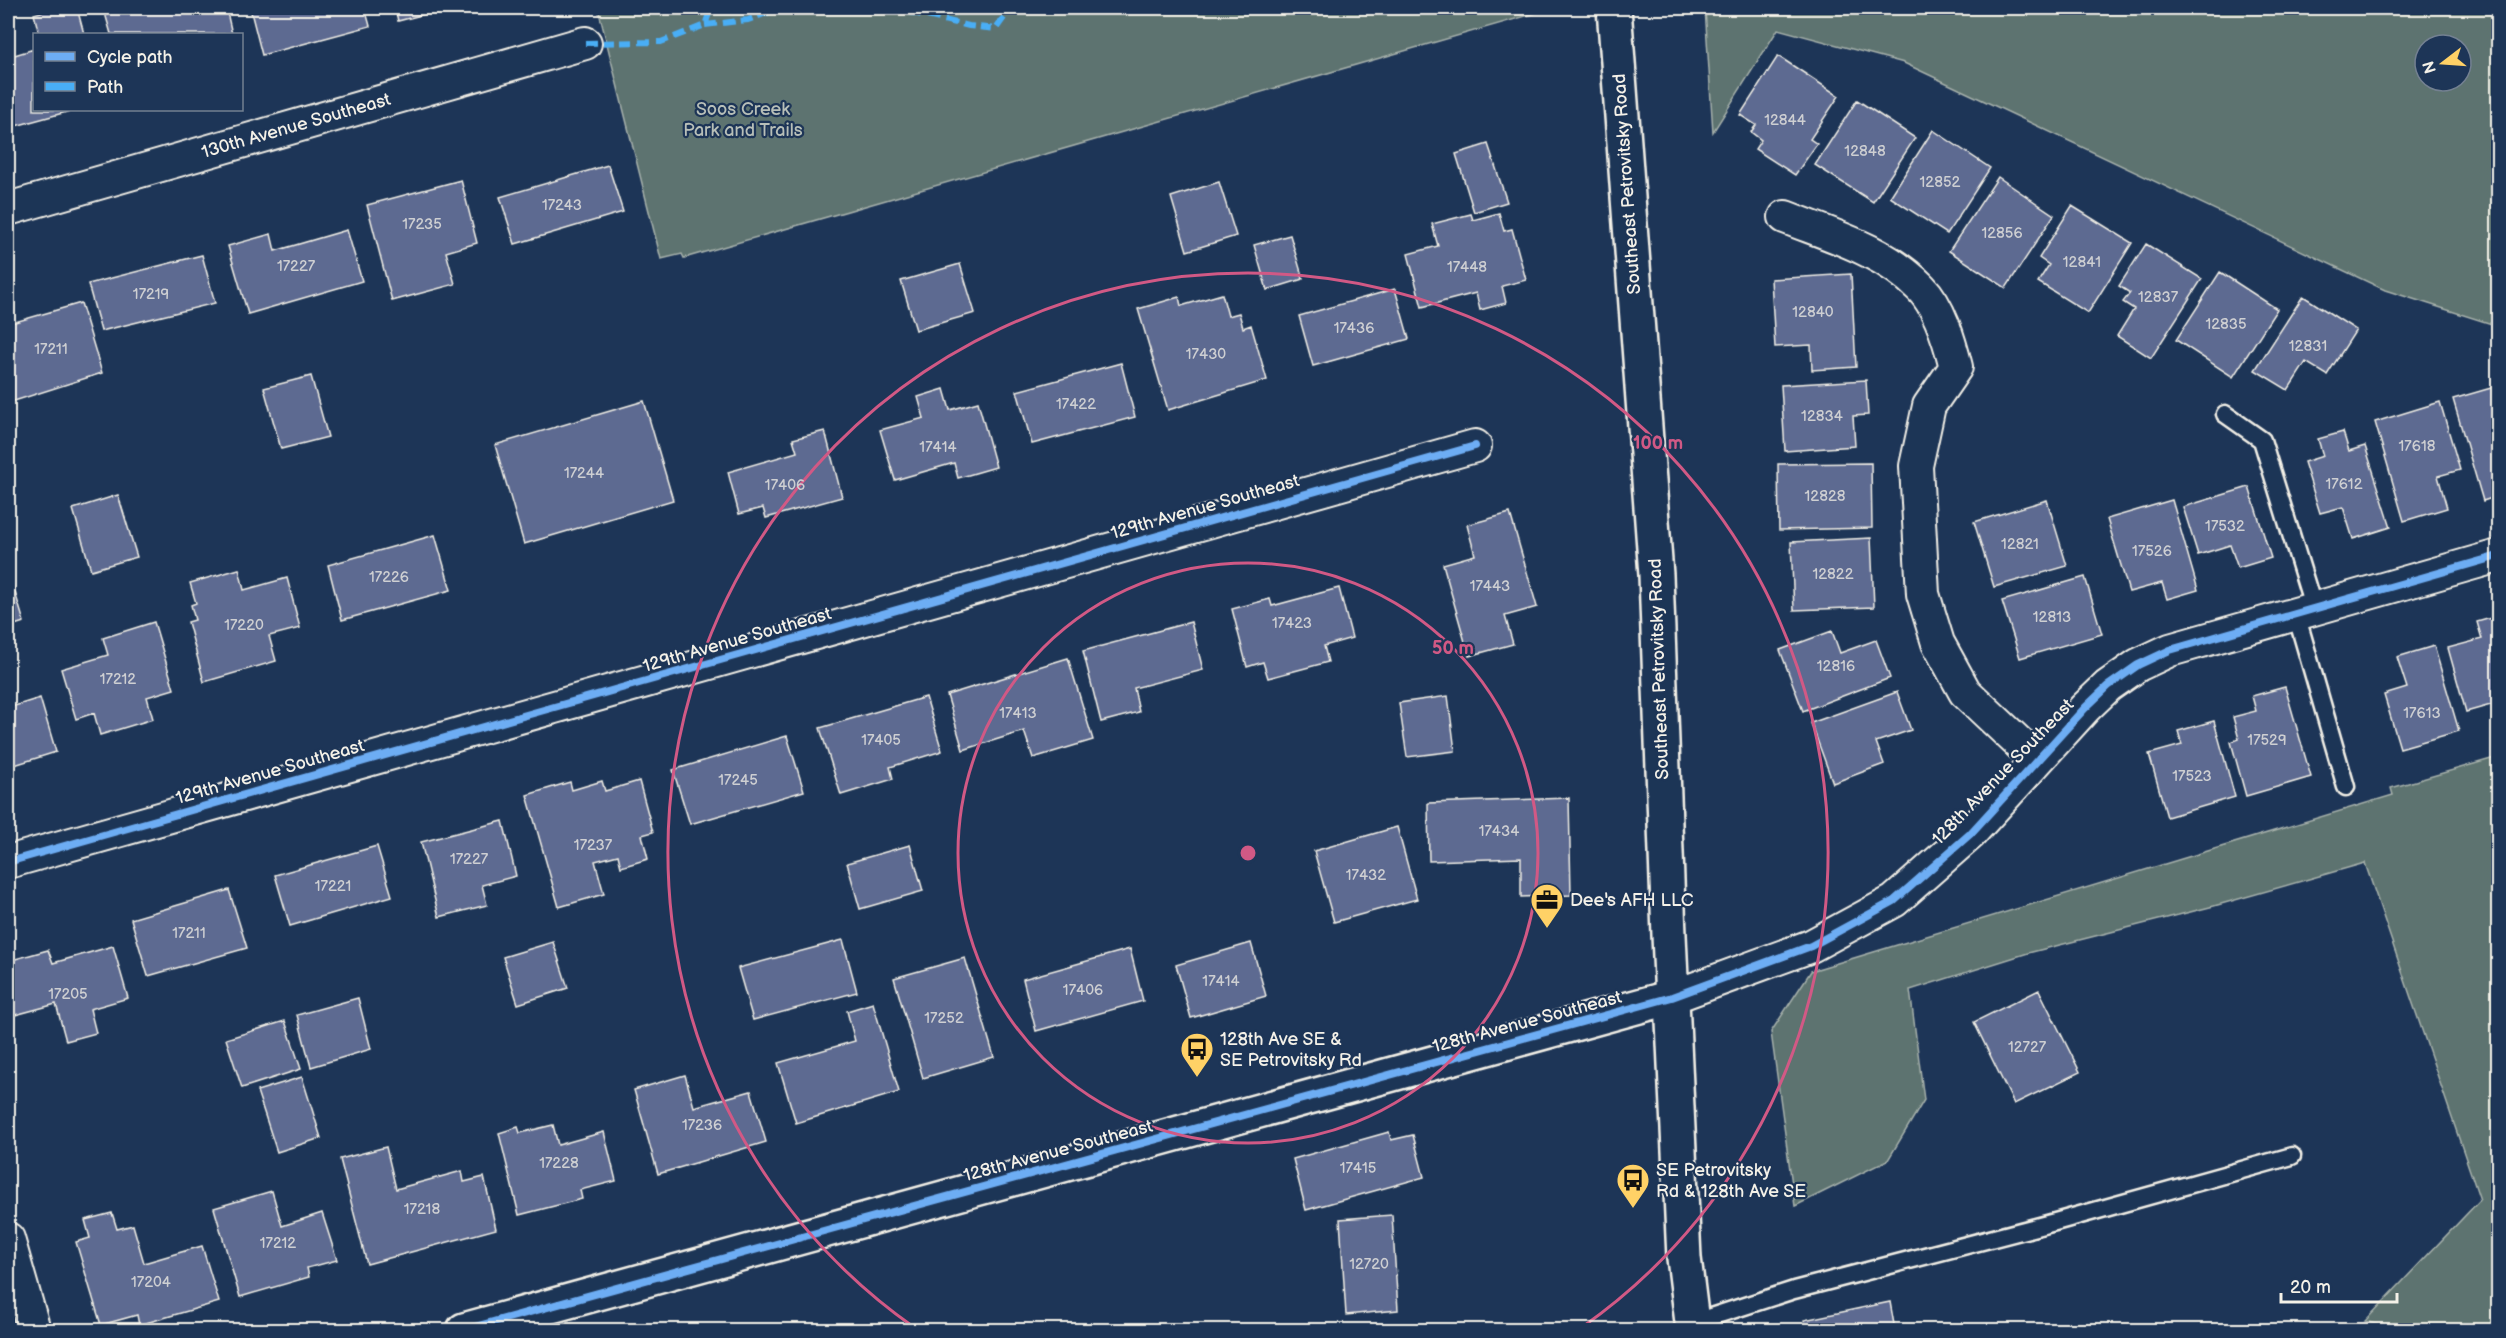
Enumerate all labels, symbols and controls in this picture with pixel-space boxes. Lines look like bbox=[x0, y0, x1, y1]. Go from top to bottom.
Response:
legend bbox=[33, 33, 243, 111]
north arrow bbox=[2413, 33, 2473, 93]
text: Cycle path bbox=[87, 47, 173, 68]
text: N bbox=[2419, 58, 2441, 75]
street label: Southeast Petrovitsky Road bbox=[1609, 73, 1645, 295]
text: Path bbox=[87, 77, 123, 98]
street label: 130th Avenue Southeast bbox=[199, 89, 393, 163]
park label: Soos Creek Park and Trails bbox=[683, 99, 803, 141]
house number: 12844 bbox=[1764, 111, 1806, 130]
house number: 12848 bbox=[1844, 142, 1886, 161]
house number: 12852 bbox=[1920, 173, 1961, 192]
house number: 17243 bbox=[542, 196, 582, 215]
house number: 17235 bbox=[402, 215, 442, 234]
house number: 12856 bbox=[1981, 224, 2023, 243]
house number: 12841 bbox=[2063, 253, 2101, 272]
house number: 17227 bbox=[277, 257, 316, 276]
house number: 17448 bbox=[1447, 258, 1487, 277]
house number: 17219 bbox=[133, 285, 169, 304]
house number: 12837 bbox=[2138, 288, 2179, 307]
house number: 12840 bbox=[1792, 303, 1834, 322]
house number: 12835 bbox=[2205, 315, 2247, 334]
house number: 17436 bbox=[1334, 319, 1374, 338]
house number: 12831 bbox=[2289, 337, 2327, 356]
house number: 17211 bbox=[34, 340, 68, 359]
house number: 17430 bbox=[1186, 345, 1226, 364]
house number: 17422 bbox=[1056, 395, 1096, 414]
house number: 12834 bbox=[1801, 407, 1843, 426]
text: 100 m bbox=[1633, 433, 1683, 454]
house number: 17618 bbox=[2399, 437, 2436, 456]
house number: 17414 bbox=[919, 438, 957, 457]
house number: 17244 bbox=[564, 464, 604, 483]
street label: 129th Avenue Southeast bbox=[1108, 470, 1302, 544]
house number: 17612 bbox=[2326, 475, 2363, 494]
house number: 17406 bbox=[765, 476, 805, 495]
house number: 12828 bbox=[1805, 487, 1846, 506]
house number: 17532 bbox=[2205, 517, 2245, 536]
house number: 12821 bbox=[2001, 535, 2039, 554]
house number: 17526 bbox=[2132, 542, 2172, 561]
street label: Southeast Petrovitsky Road bbox=[1645, 558, 1673, 780]
house number: 12822 bbox=[1812, 565, 1854, 584]
house number: 17226 bbox=[369, 568, 409, 587]
house number: 17443 bbox=[1470, 577, 1510, 596]
street label: 129th Avenue Southeast bbox=[640, 603, 834, 677]
house number: 12813 bbox=[2033, 608, 2071, 627]
house number: 17423 bbox=[1272, 614, 1312, 633]
house number: 17220 bbox=[224, 616, 264, 635]
text: 50 m bbox=[1432, 638, 1474, 659]
house number: 12816 bbox=[1817, 657, 1855, 676]
house number: 17212 bbox=[100, 670, 136, 689]
street label: 128th Avenue Southeast bbox=[1928, 694, 2079, 849]
house number: 17413 bbox=[999, 704, 1037, 723]
house number: 17613 bbox=[2403, 704, 2441, 723]
house number: 17405 bbox=[861, 731, 901, 750]
house number: 17529 bbox=[2247, 731, 2287, 750]
street label: 129th Avenue Southeast bbox=[173, 735, 367, 809]
house number: 17523 bbox=[2172, 767, 2212, 786]
house number: 17245 bbox=[718, 771, 758, 790]
house number: 17434 bbox=[1479, 822, 1519, 841]
house number: 17237 bbox=[574, 836, 613, 855]
centre of rings bbox=[1238, 843, 1258, 863]
house number: 17227 bbox=[450, 850, 489, 869]
house number: 17432 bbox=[1346, 866, 1386, 885]
house number: 17221 bbox=[315, 877, 351, 896]
office icon: Dee's AFH LLC bbox=[1529, 882, 1565, 929]
place label: Dee's AFH LLC bbox=[1570, 890, 1694, 911]
house number: 17211 bbox=[172, 924, 206, 943]
house number: 17414 bbox=[1202, 972, 1240, 991]
house number: 17406 bbox=[1063, 981, 1103, 1000]
house number: 17205 bbox=[48, 985, 88, 1004]
street label: 128th Avenue Southeast bbox=[1430, 986, 1624, 1057]
house number: 17252 bbox=[924, 1009, 964, 1028]
place label: 128th Ave SE & SE Petrovitsky Rd bbox=[1220, 1029, 1362, 1071]
bus stop icon: 128th Ave SE & SE Petrovitsky Rd bbox=[1179, 1031, 1215, 1078]
house number: 12727 bbox=[2008, 1038, 2047, 1057]
street label: 128th Avenue Southeast bbox=[961, 1115, 1155, 1186]
house number: 17236 bbox=[682, 1116, 722, 1135]
house number: 17228 bbox=[539, 1154, 579, 1173]
house number: 17415 bbox=[1340, 1159, 1376, 1178]
place label: SE Petrovitsky Rd & 128th Ave SE bbox=[1656, 1160, 1806, 1202]
bus stop icon: SE Petrovitsky Rd & 128th Ave SE bbox=[1615, 1162, 1651, 1209]
house number: 17218 bbox=[404, 1200, 440, 1219]
house number: 17212 bbox=[260, 1234, 296, 1253]
house number: 12720 bbox=[1349, 1255, 1389, 1274]
scale bar bbox=[2281, 1266, 2396, 1304]
house number: 17204 bbox=[131, 1273, 171, 1292]
text: 20 m bbox=[2290, 1277, 2331, 1298]

